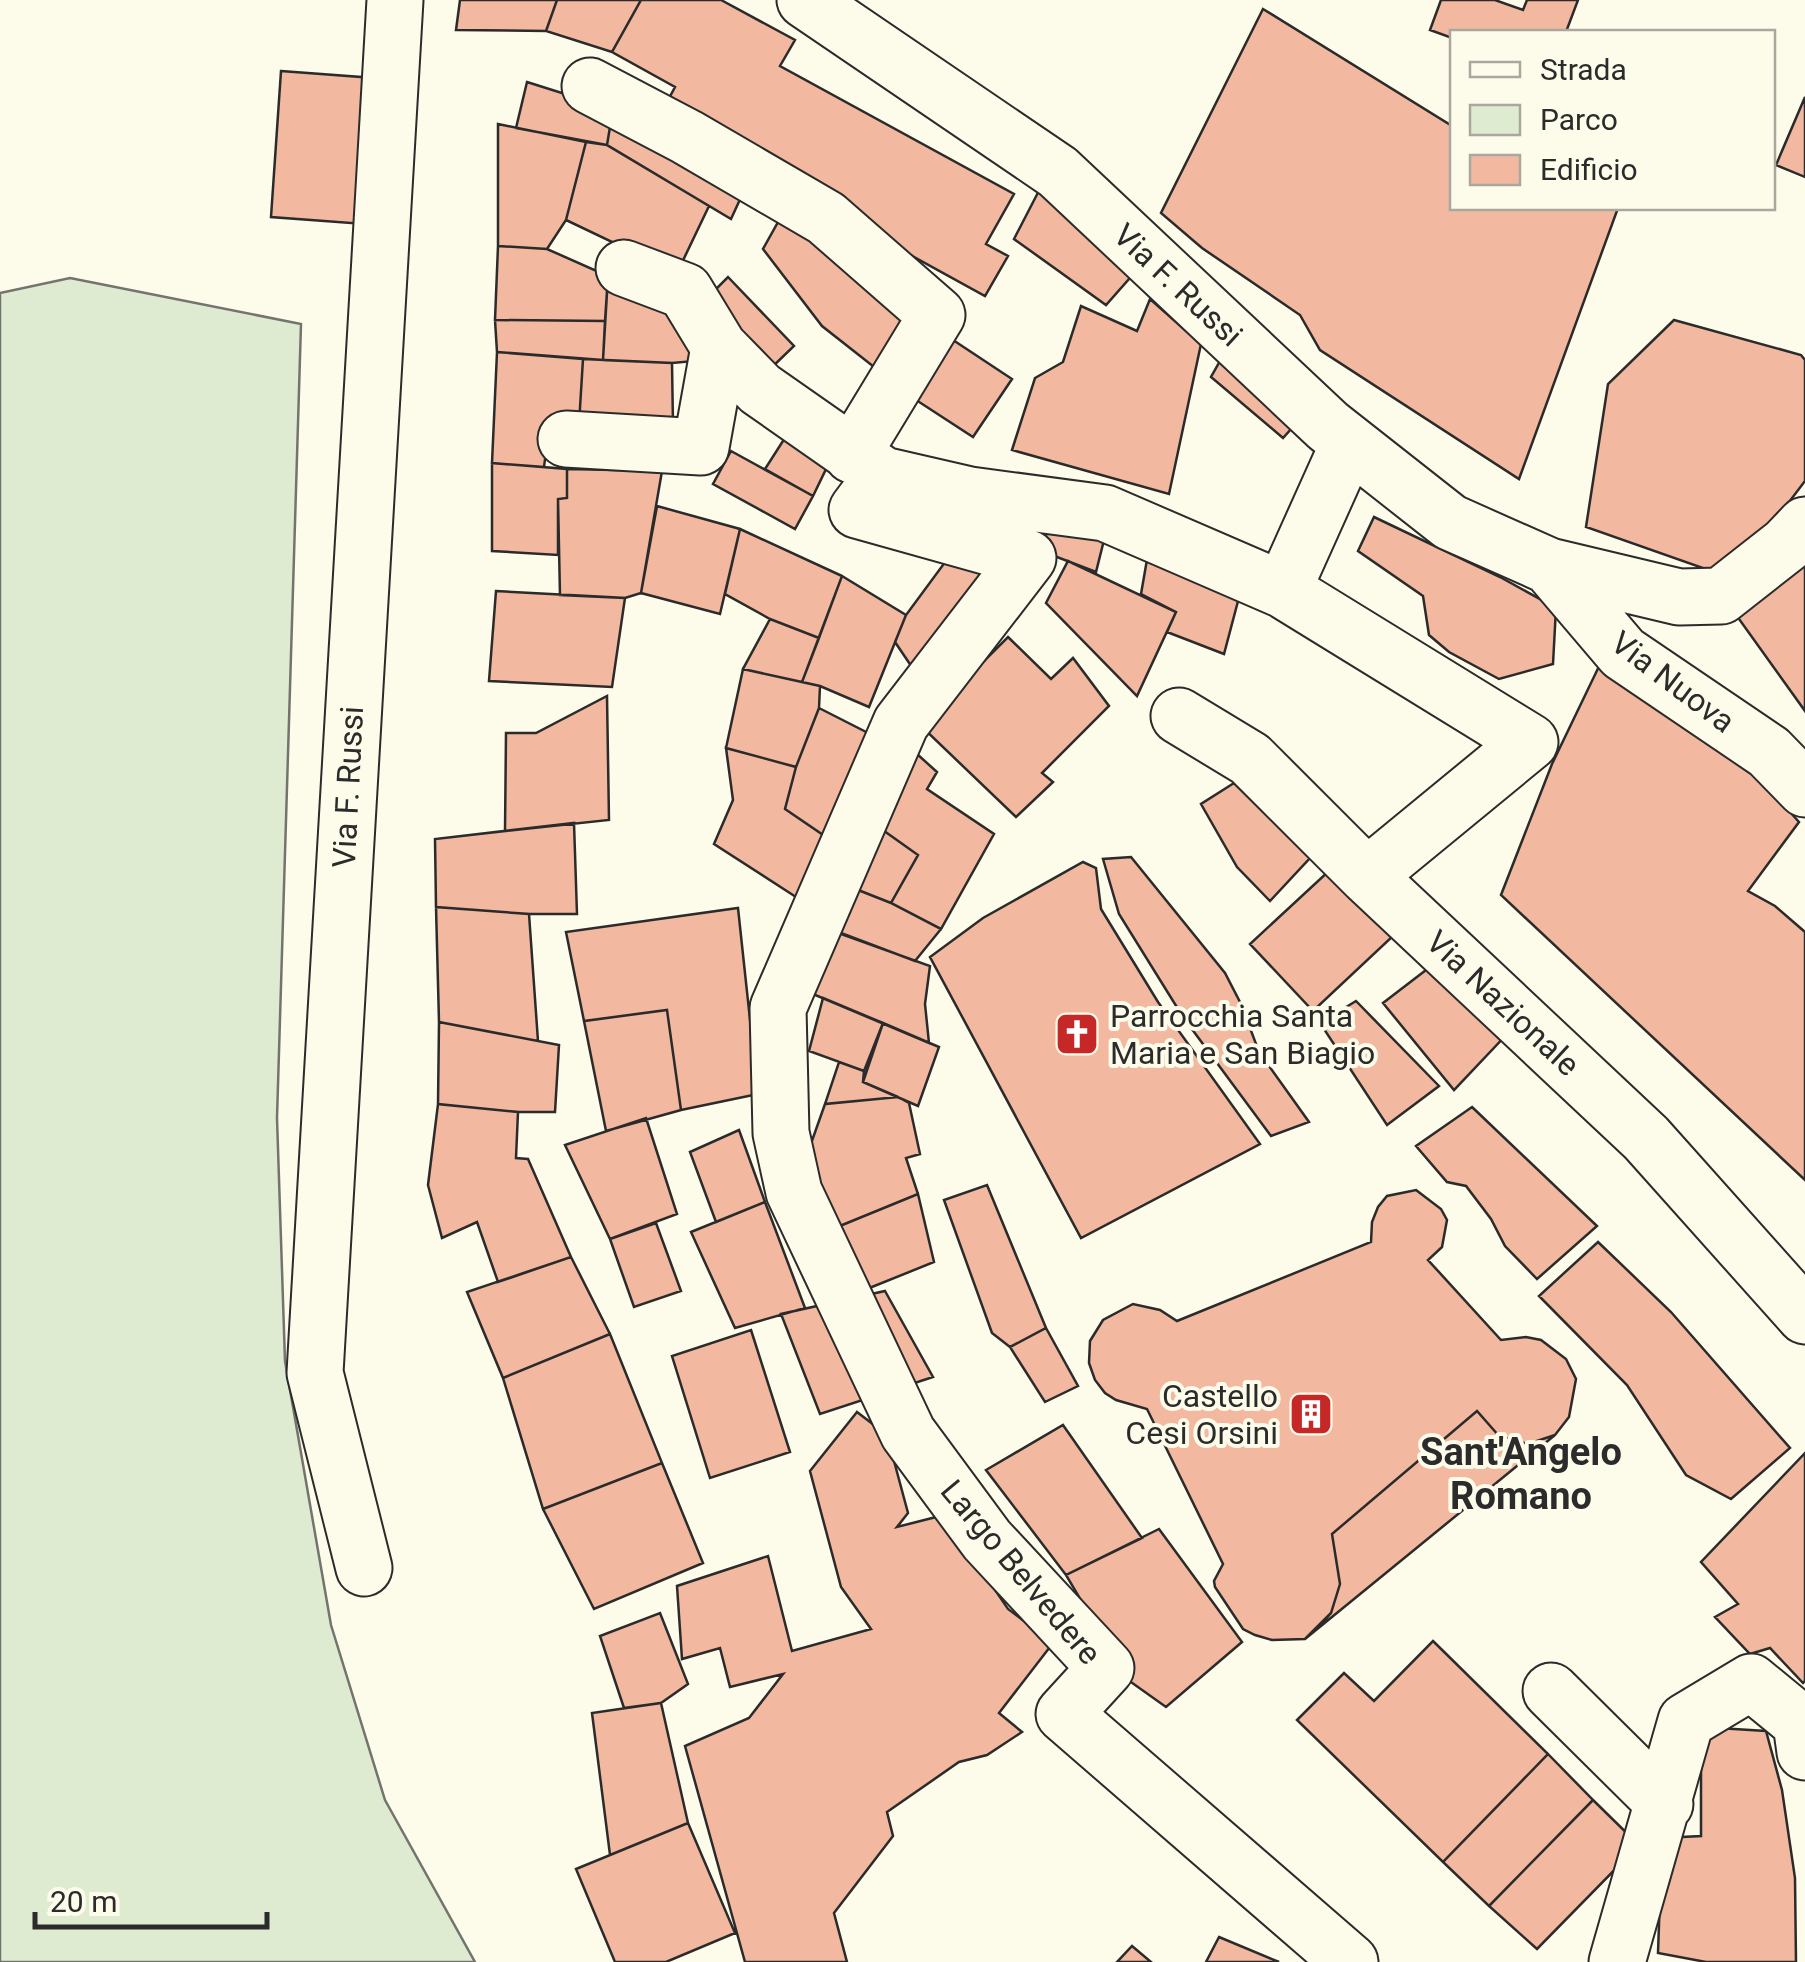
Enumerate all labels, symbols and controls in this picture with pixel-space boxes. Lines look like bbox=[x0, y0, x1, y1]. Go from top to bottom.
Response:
legend bbox=[1450, 30, 1775, 210]
text: Strada bbox=[1540, 52, 1627, 87]
text: Parco bbox=[1540, 102, 1618, 137]
text: Edificio bbox=[1540, 152, 1638, 187]
street label: Via F. Russi bbox=[1106, 216, 1250, 354]
street label: Via Nuova bbox=[1604, 623, 1742, 741]
street label: Via F. Russi bbox=[325, 705, 371, 869]
street label: Via Nazionale bbox=[1419, 922, 1587, 1084]
place label: Parrocchia Santa Maria e San Biagio bbox=[1110, 997, 1375, 1072]
church icon: Parrocchia Santa Maria e San Biagio bbox=[1054, 1011, 1100, 1057]
place label: Castello Cesi Orsini bbox=[1125, 1377, 1278, 1452]
building icon: Castello Cesi Orsini bbox=[1288, 1391, 1334, 1437]
district label: Sant'Angelo Romano bbox=[1420, 1430, 1622, 1518]
street label: Largo Belvedere bbox=[933, 1472, 1109, 1672]
scale bar bbox=[35, 1867, 268, 1929]
text: 20 m bbox=[50, 1884, 117, 1919]

